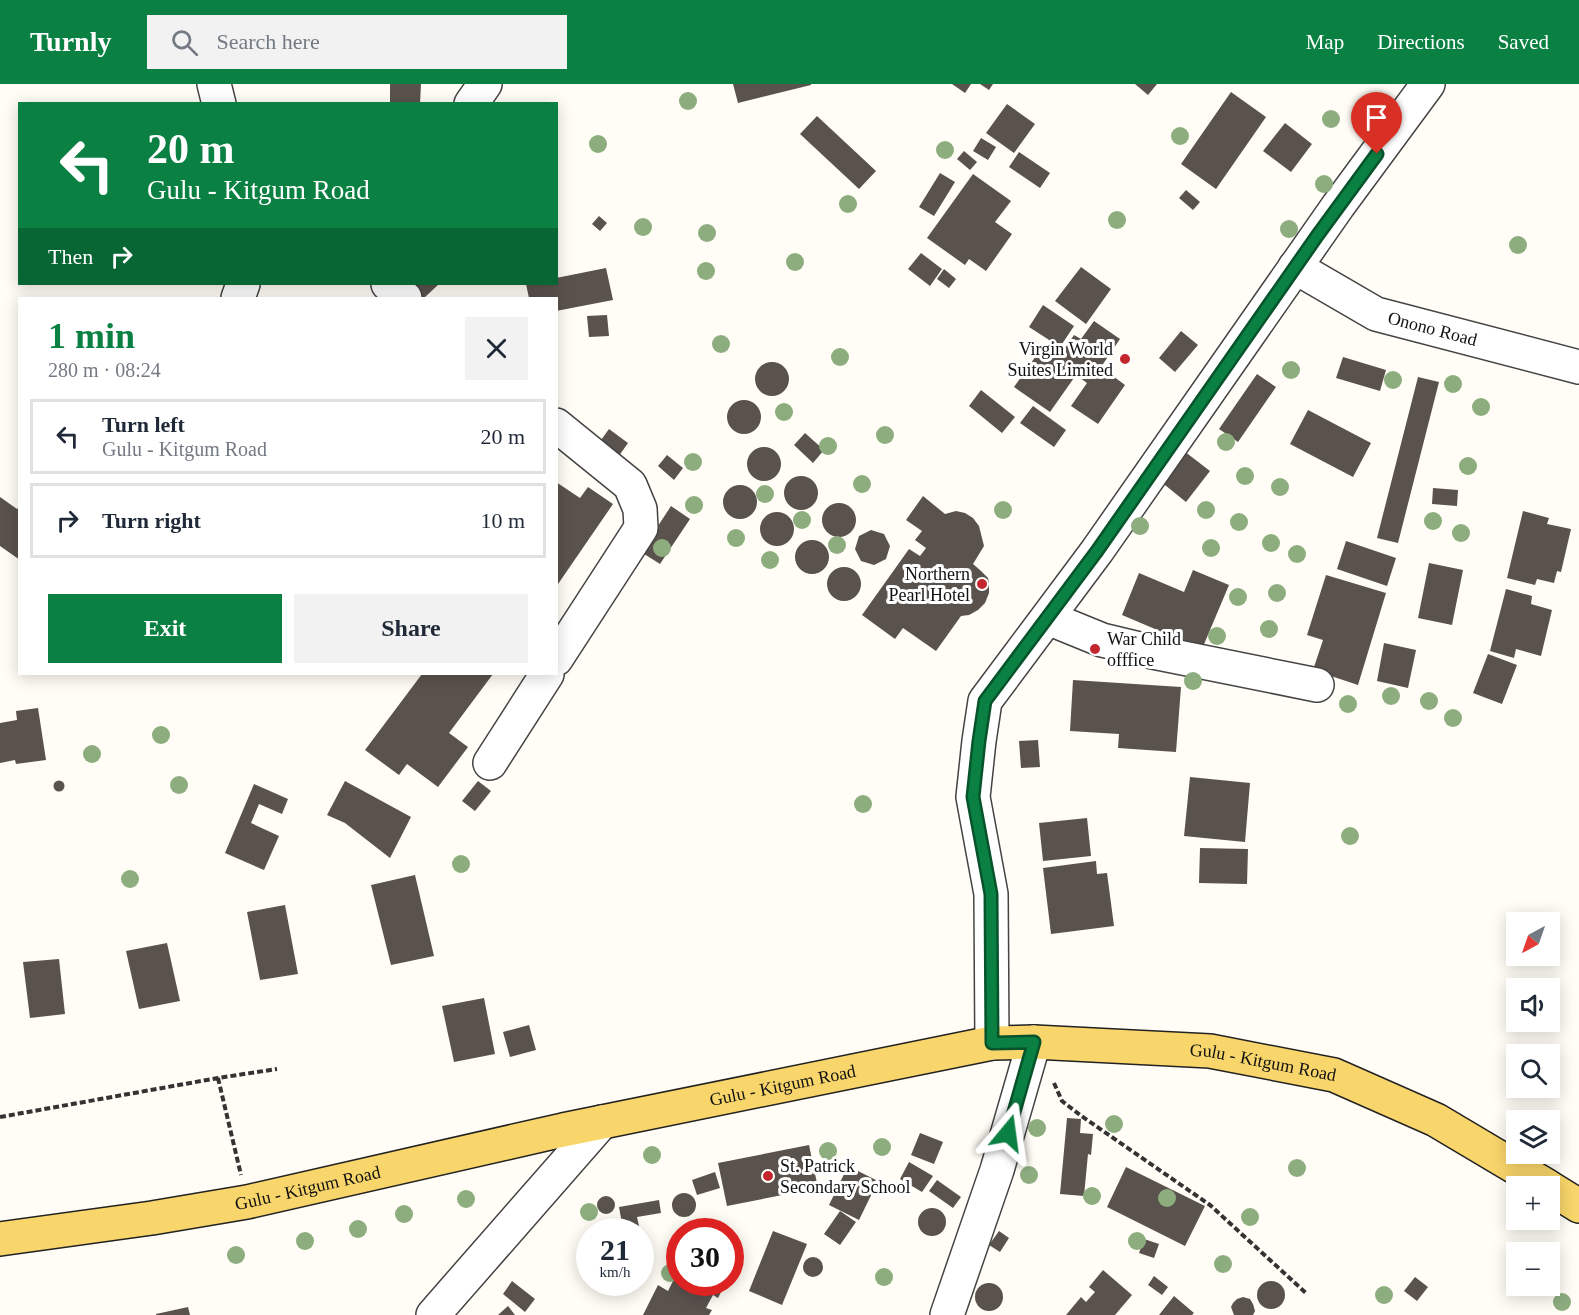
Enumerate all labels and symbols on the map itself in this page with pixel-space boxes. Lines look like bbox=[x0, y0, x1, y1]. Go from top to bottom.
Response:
pin bbox=[1351, 92, 1402, 154]
street label: Onono Road bbox=[1386, 308, 1479, 350]
place label: Virgin World Suites Limited bbox=[1008, 339, 1113, 380]
marker: Virgin World Suites Limited bbox=[1118, 352, 1132, 366]
place label: Northern Pearl Hotel bbox=[889, 564, 970, 605]
marker: Northern Pearl Hotel bbox=[975, 577, 989, 591]
place label: War Child offfice bbox=[1107, 629, 1181, 670]
marker: War Child offfice bbox=[1088, 642, 1102, 656]
north arrow bbox=[1506, 912, 1560, 966]
street label: Gulu - Kitgum Road bbox=[1189, 1040, 1338, 1085]
street label: Gulu - Kitgum Road bbox=[708, 1061, 857, 1110]
position arrow bbox=[976, 1101, 1040, 1165]
place label: St. Patrick Secondary School bbox=[780, 1156, 910, 1197]
street label: Gulu - Kitgum Road bbox=[233, 1162, 382, 1214]
marker: St. Patrick Secondary School bbox=[761, 1169, 775, 1183]
speed limit sign: 30 bbox=[666, 1218, 744, 1296]

